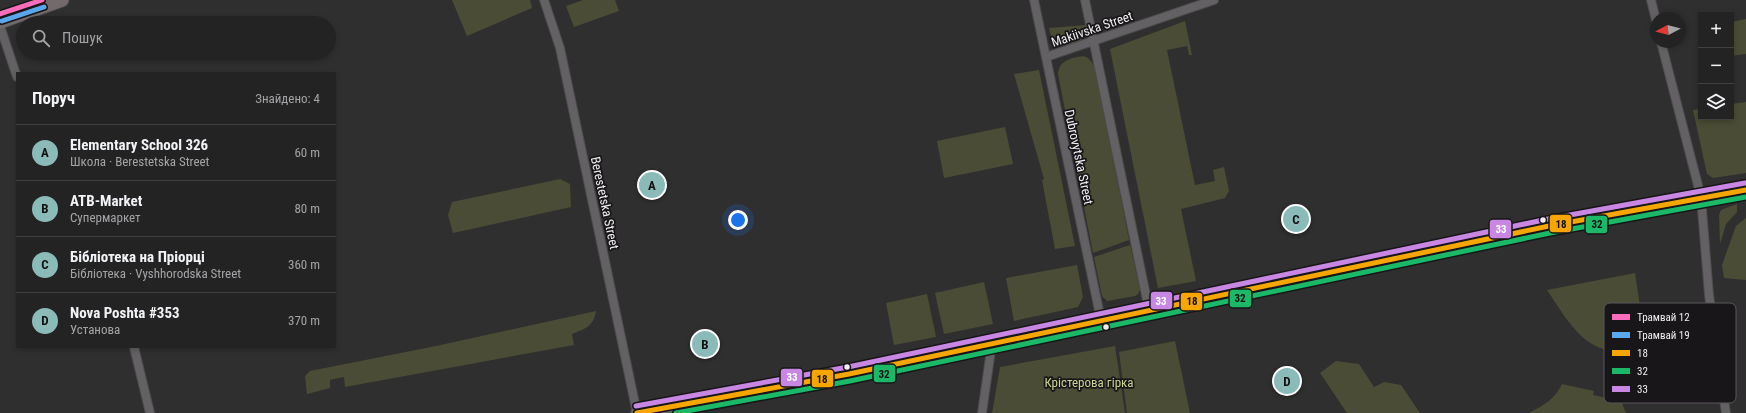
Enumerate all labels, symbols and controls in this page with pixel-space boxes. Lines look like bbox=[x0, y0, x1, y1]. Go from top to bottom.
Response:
street label: Makiivska Street bbox=[1049, 8, 1135, 50]
north arrow bbox=[1650, 12, 1686, 48]
map controls bbox=[1698, 12, 1734, 120]
button: + bbox=[1698, 12, 1734, 48]
search box bbox=[16, 16, 336, 60]
icon: search bbox=[30, 27, 52, 49]
text: Пошук bbox=[62, 29, 103, 47]
button: − bbox=[1698, 48, 1734, 84]
button: layers bbox=[1698, 84, 1734, 120]
text: Поруч bbox=[32, 88, 75, 108]
text: Знайдено: 4 bbox=[255, 91, 320, 106]
street label: Dubrovytska Street bbox=[1062, 108, 1096, 206]
text: Elementary School 326 bbox=[70, 136, 208, 154]
text: A bbox=[41, 145, 49, 160]
text: 60 m bbox=[294, 145, 320, 160]
text: Школа · Berestetska Street bbox=[70, 154, 209, 169]
street label: Berestetska Street bbox=[588, 155, 622, 251]
pin: A bbox=[639, 170, 665, 200]
text: ATB-Market bbox=[70, 192, 142, 210]
text: B bbox=[41, 201, 49, 216]
text: 80 m bbox=[294, 201, 320, 216]
pin: C bbox=[1283, 204, 1309, 234]
text: Супермаркет bbox=[70, 210, 141, 225]
your location bbox=[728, 210, 748, 230]
line badge: 18 bbox=[1549, 214, 1572, 233]
unlabelled marker bbox=[1538, 215, 1548, 225]
line badge: 32 bbox=[1585, 215, 1608, 234]
text: 18 bbox=[1555, 218, 1567, 231]
text: 32 bbox=[1591, 218, 1603, 231]
line badge: 33 bbox=[1489, 219, 1512, 239]
text: 33 bbox=[1495, 223, 1507, 236]
text: Бібліотека на Пріорці bbox=[70, 248, 205, 266]
text: C bbox=[41, 257, 49, 272]
text: 360 m bbox=[288, 257, 320, 272]
text: Бібліотека · Vyshhorodska Street bbox=[70, 266, 241, 281]
line badge: 32 bbox=[1229, 289, 1252, 308]
line badge: 33 bbox=[1150, 291, 1173, 310]
line badge: 18 bbox=[1180, 292, 1203, 311]
text: 32 bbox=[1234, 292, 1246, 305]
text: 33 bbox=[1155, 295, 1167, 308]
text: 18 bbox=[1186, 295, 1198, 308]
legend bbox=[1604, 303, 1736, 403]
text: Nova Poshta #353 bbox=[70, 304, 180, 322]
text: Трамвай 12 bbox=[1637, 311, 1690, 324]
text: D bbox=[41, 313, 49, 328]
text: 370 m bbox=[288, 313, 320, 328]
text: Установа bbox=[70, 322, 120, 337]
unlabelled marker bbox=[1101, 322, 1111, 332]
pin: B bbox=[692, 329, 718, 359]
text: Трамвай 19 bbox=[1637, 329, 1690, 342]
text: 18 bbox=[1637, 347, 1648, 360]
unlabelled marker bbox=[842, 362, 852, 372]
line badge: 32 bbox=[873, 364, 896, 383]
text: 32 bbox=[1637, 365, 1648, 378]
pin: D bbox=[1274, 366, 1300, 396]
line badge: 33 bbox=[780, 368, 803, 387]
text: 32 bbox=[878, 368, 890, 381]
line badge: 18 bbox=[811, 369, 834, 388]
text: 33 bbox=[786, 371, 798, 384]
text: 18 bbox=[816, 373, 828, 386]
park label: Крістерова гірка bbox=[1044, 375, 1134, 390]
text: 33 bbox=[1637, 383, 1648, 396]

